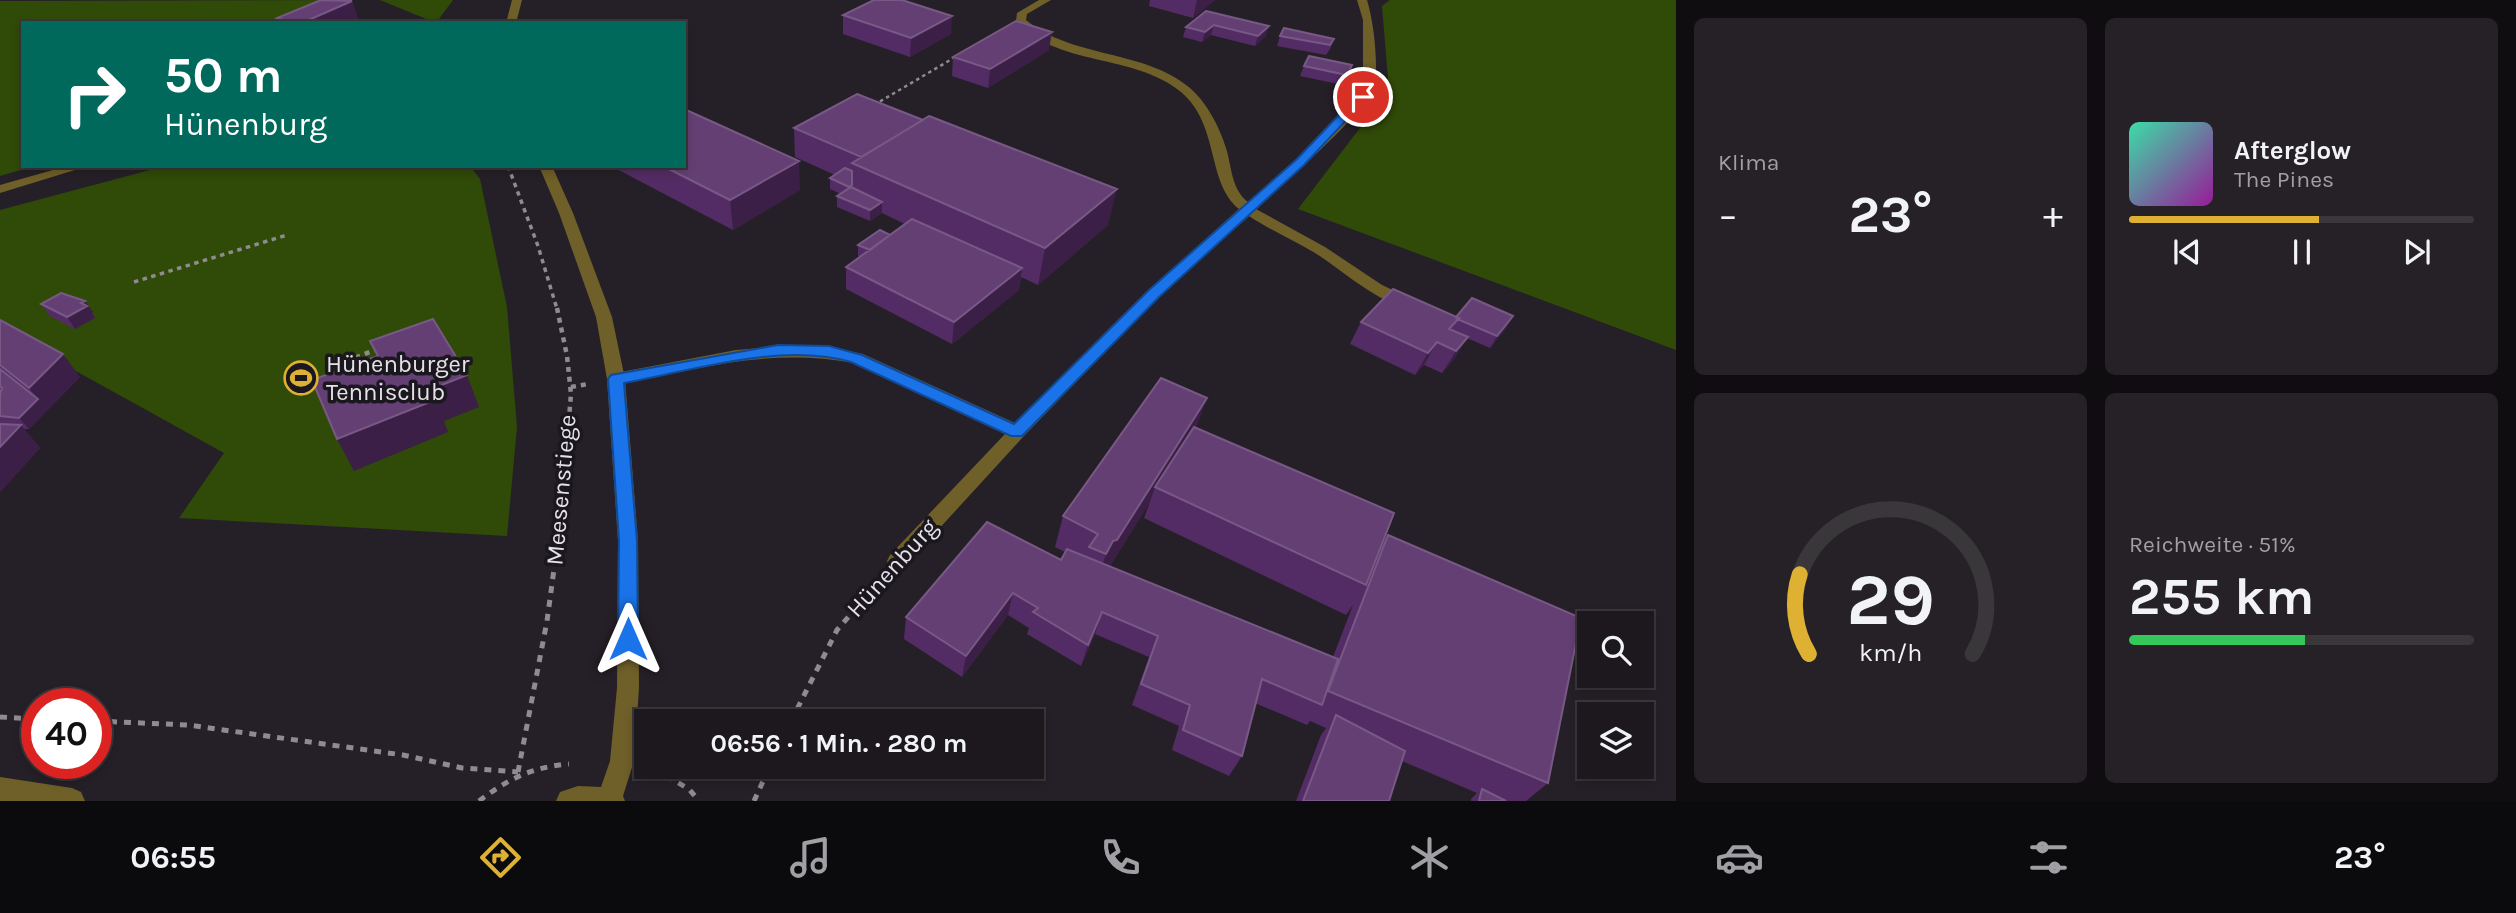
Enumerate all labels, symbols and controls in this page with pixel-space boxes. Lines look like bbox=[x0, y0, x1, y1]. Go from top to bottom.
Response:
text: 50 m bbox=[164, 47, 282, 104]
icon: right bbox=[49, 49, 140, 140]
pin bbox=[1333, 67, 1393, 127]
icon: arrive bbox=[1344, 78, 1382, 116]
text: Hünenburg bbox=[164, 106, 327, 143]
text: Afterglow bbox=[2234, 135, 2351, 166]
text: Klima bbox=[1718, 149, 1779, 176]
text: The Pines bbox=[2234, 166, 2334, 193]
text: 23° bbox=[1848, 184, 1933, 245]
text: − bbox=[1718, 193, 1738, 238]
text: + bbox=[2043, 193, 2063, 238]
icon: previous bbox=[2168, 233, 2206, 271]
icon: pause bbox=[2283, 233, 2321, 271]
icon: next bbox=[2398, 233, 2436, 271]
place label: Hünenburger Tennisclub bbox=[326, 350, 470, 406]
sports icon: Hünenburger Tennisclub bbox=[282, 359, 320, 397]
street label: Meesenstiege bbox=[540, 413, 582, 567]
street label: Hünenburg bbox=[841, 513, 944, 623]
text: Reichweite · 51% bbox=[2129, 531, 2296, 558]
text: 29 bbox=[1846, 557, 1935, 642]
text: 255 km bbox=[2129, 566, 2314, 627]
position arrow bbox=[591, 602, 665, 676]
map controls bbox=[1577, 611, 1654, 779]
button: search bbox=[1577, 611, 1654, 688]
text: km/h bbox=[1859, 638, 1922, 667]
speed limit sign: 40 bbox=[21, 688, 112, 779]
button: layers bbox=[1577, 702, 1654, 779]
text: 06:56 · 1 Min. · 280 m bbox=[711, 728, 967, 759]
icon: directions bbox=[476, 833, 525, 882]
icon: music bbox=[786, 833, 835, 882]
icon: phone bbox=[1096, 833, 1145, 882]
icon: climate bbox=[1405, 833, 1454, 882]
icon: car bbox=[1715, 833, 1764, 882]
icon: filters bbox=[2024, 833, 2073, 882]
text: 06:55 bbox=[130, 839, 216, 876]
text: 23° bbox=[2334, 839, 2386, 876]

